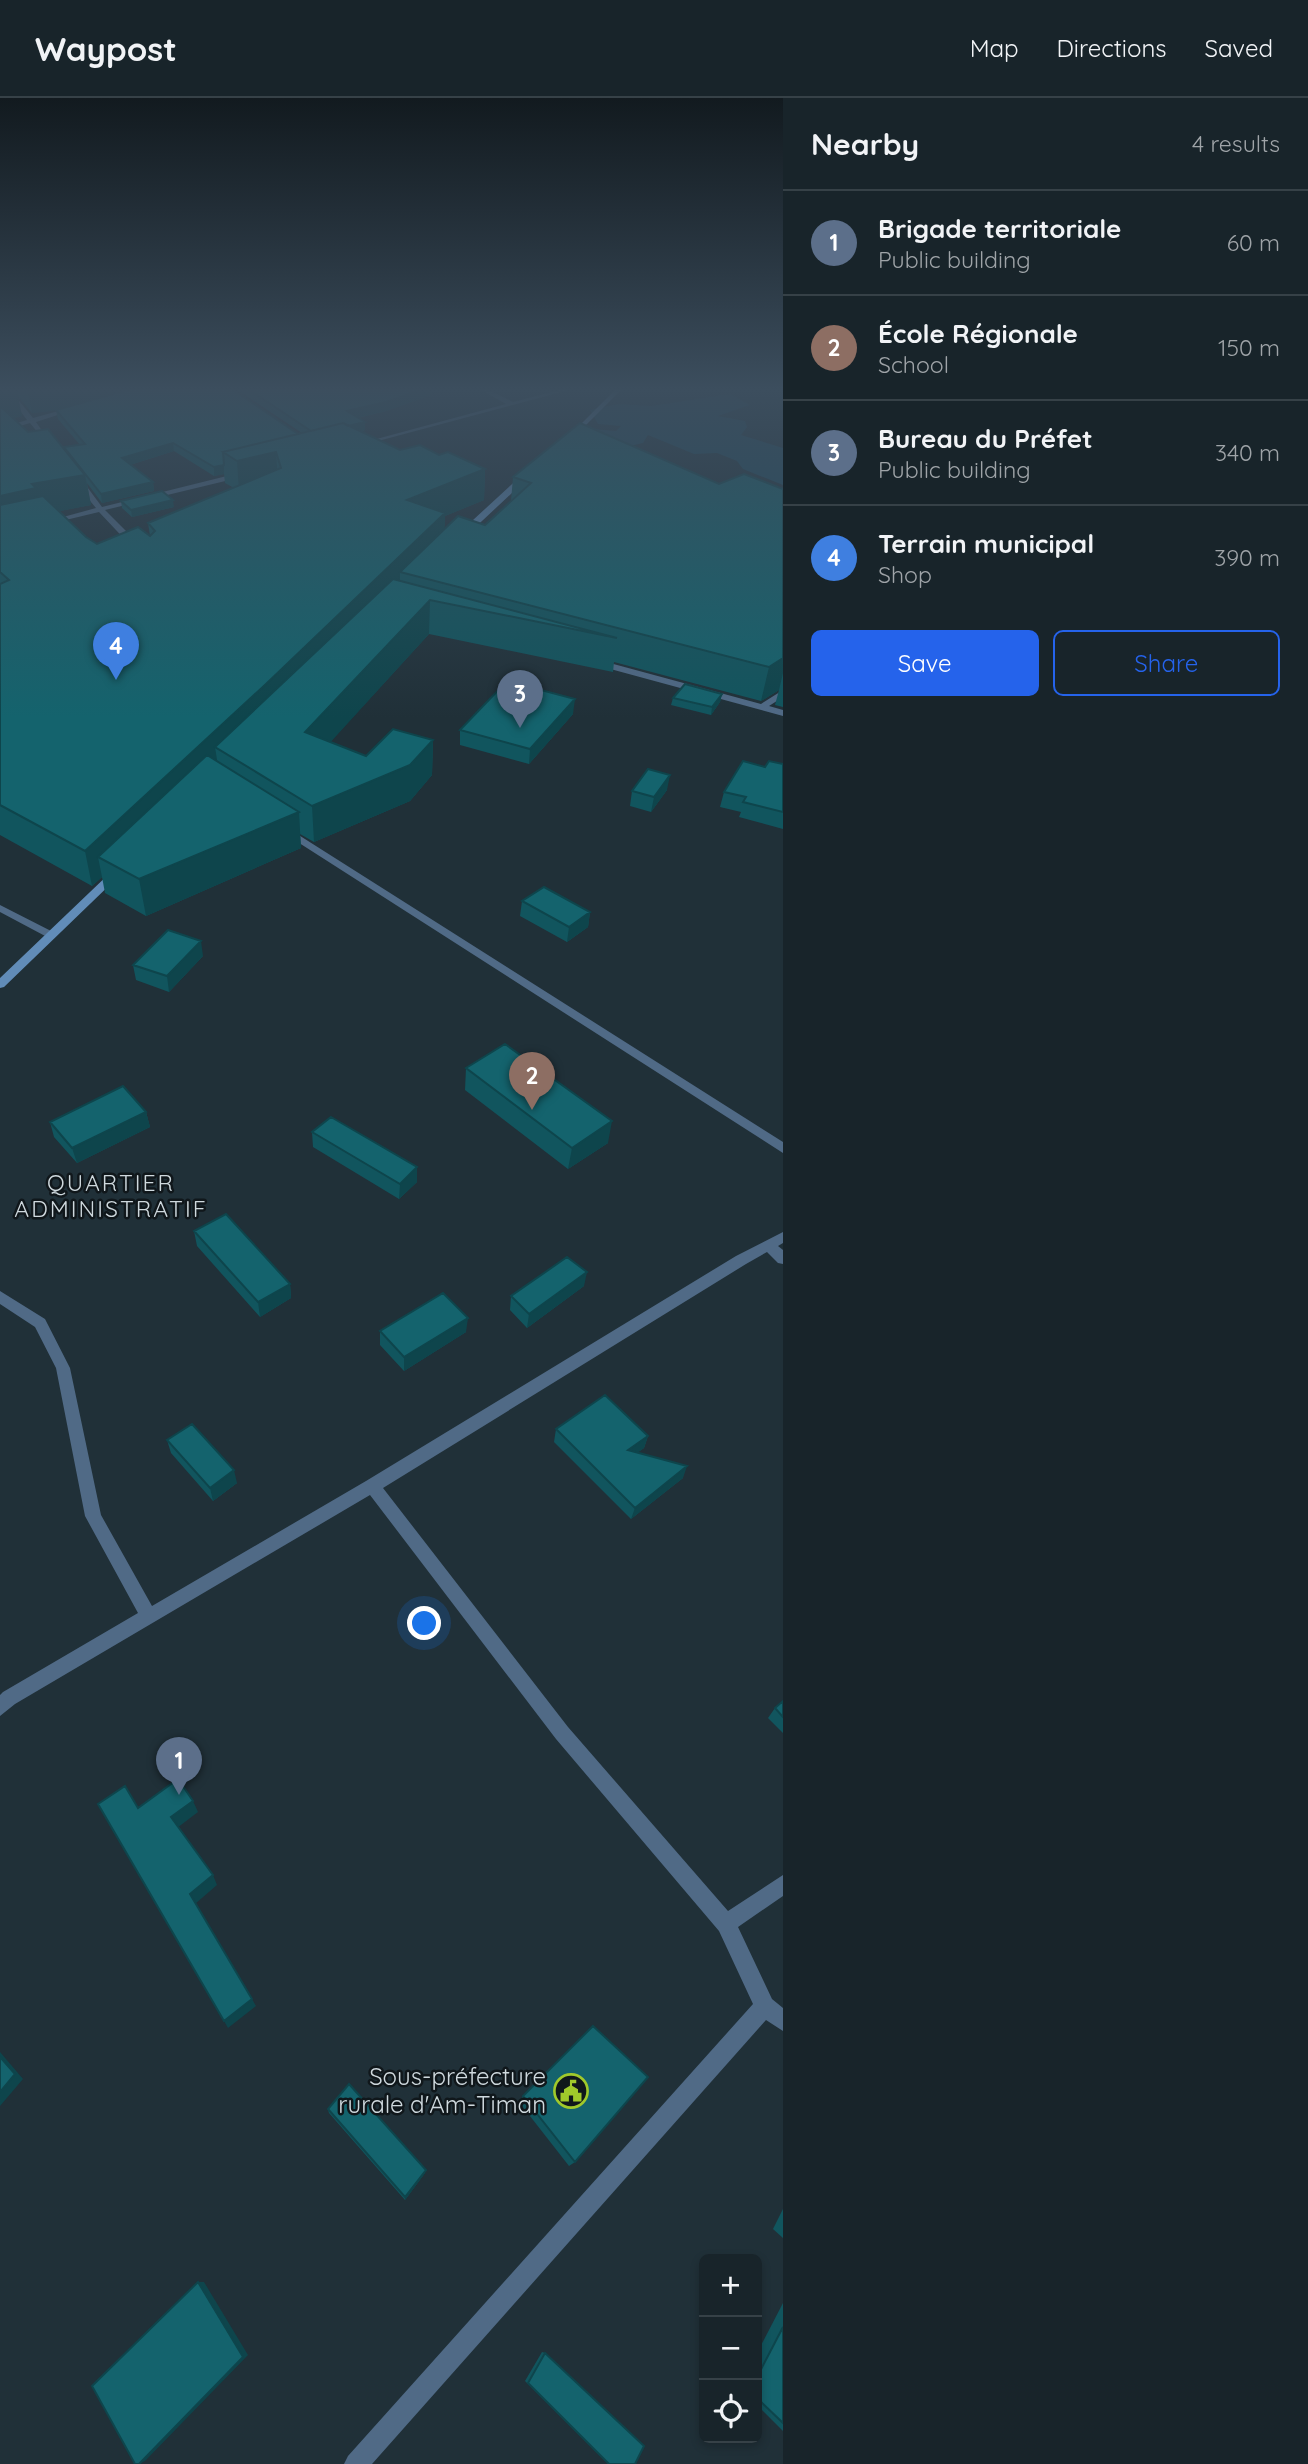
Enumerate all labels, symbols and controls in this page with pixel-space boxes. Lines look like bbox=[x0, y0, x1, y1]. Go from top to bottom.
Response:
text: Waypost bbox=[35, 28, 177, 69]
text: Map bbox=[970, 33, 1019, 63]
text: Directions bbox=[1057, 33, 1167, 63]
text: Saved bbox=[1205, 33, 1273, 63]
text: Nearby bbox=[811, 125, 919, 163]
text: 4 results bbox=[1192, 129, 1280, 158]
text: Brigade territoriale bbox=[878, 212, 1121, 245]
text: 1 bbox=[830, 228, 838, 257]
text: 60 m bbox=[1227, 228, 1280, 257]
text: Public building bbox=[878, 245, 1031, 274]
text: École Régionale bbox=[878, 317, 1078, 350]
text: 2 bbox=[827, 333, 841, 362]
text: 150 m bbox=[1218, 333, 1280, 362]
text: School bbox=[878, 350, 949, 379]
text: Bureau du Préfet bbox=[878, 422, 1093, 455]
text: 3 bbox=[828, 438, 840, 467]
text: 340 m bbox=[1215, 438, 1280, 467]
text: Public building bbox=[878, 455, 1031, 484]
text: Terrain municipal bbox=[878, 527, 1094, 560]
text: 4 bbox=[827, 543, 841, 572]
text: 390 m bbox=[1214, 543, 1280, 572]
text: Shop bbox=[878, 560, 932, 589]
pin: 4 bbox=[93, 622, 139, 680]
button: Save bbox=[811, 630, 1039, 696]
button: Share bbox=[1053, 630, 1280, 696]
pin: 3 bbox=[497, 670, 543, 728]
pin: 2 bbox=[509, 1052, 555, 1110]
district label: QUARTIER ADMINISTRATIF bbox=[14, 1168, 208, 1223]
your location bbox=[407, 1606, 441, 1640]
pin: 1 bbox=[156, 1737, 202, 1795]
place label: Sous-préfecture rurale d'Am-Timan bbox=[338, 2061, 546, 2119]
public building icon: Sous-préfecture rurale d'Am-Timan bbox=[552, 2072, 590, 2110]
map controls bbox=[699, 2254, 762, 2443]
button: + bbox=[699, 2254, 762, 2317]
button: − bbox=[699, 2317, 762, 2380]
button: locate bbox=[699, 2380, 762, 2443]

